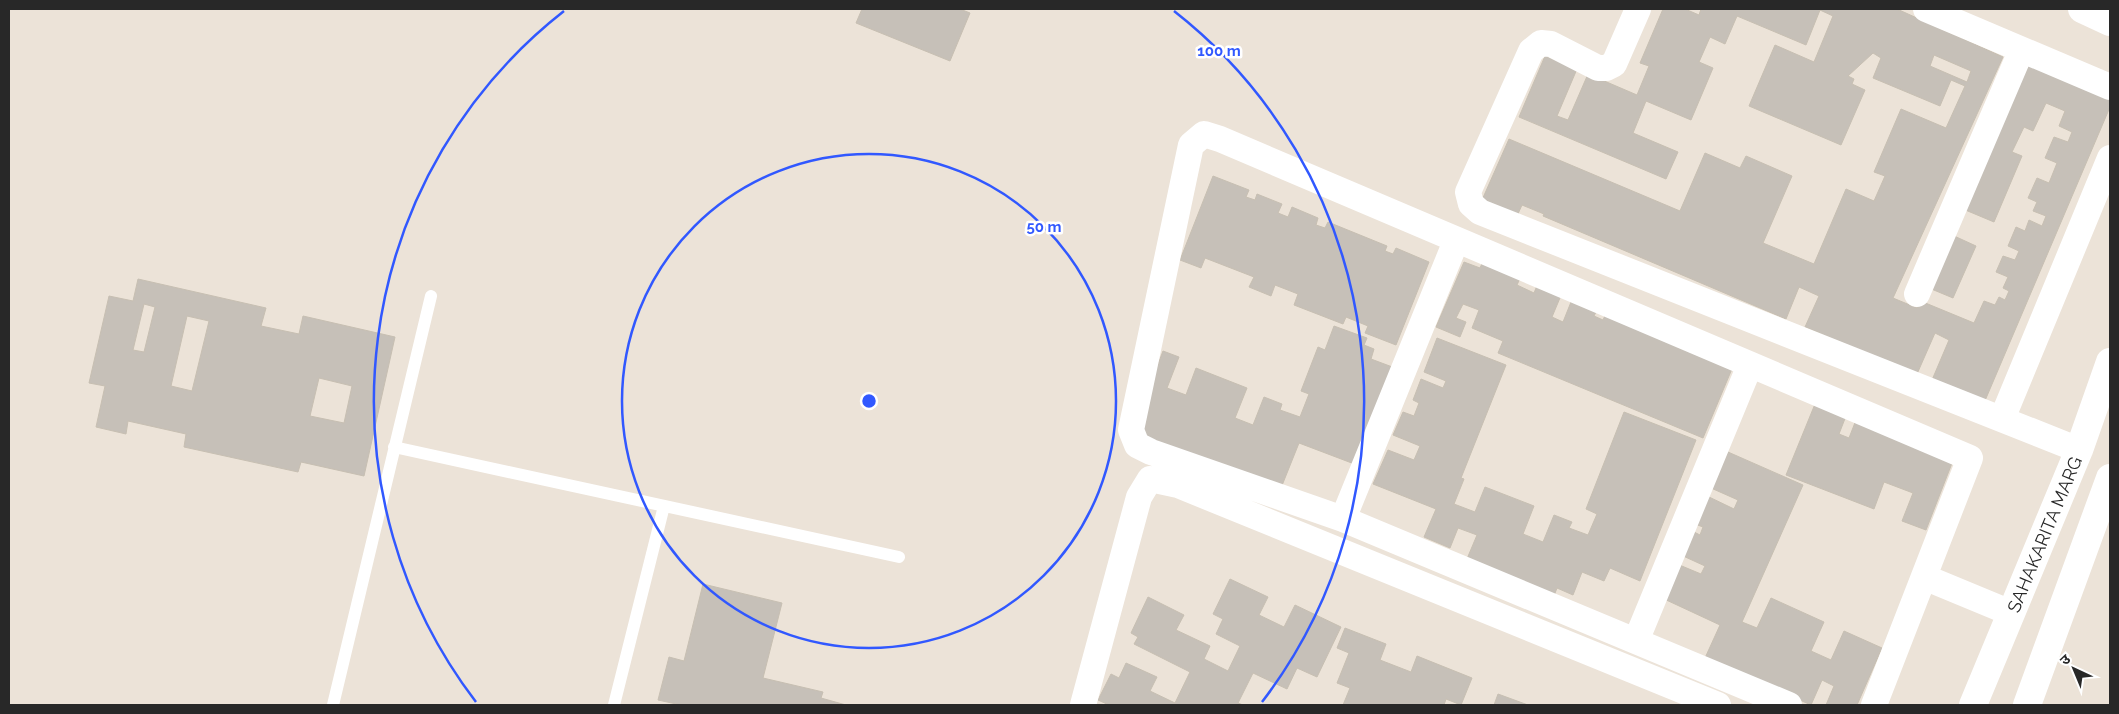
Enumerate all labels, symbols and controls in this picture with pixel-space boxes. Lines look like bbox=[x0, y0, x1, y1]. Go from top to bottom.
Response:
text: 100 m bbox=[1197, 42, 1241, 60]
text: 50 m bbox=[1026, 218, 1062, 236]
centre of rings bbox=[860, 392, 878, 410]
street label: SAHAKARITA MARG bbox=[2002, 453, 2086, 615]
north arrow bbox=[2049, 644, 2099, 694]
text: उ bbox=[2056, 650, 2074, 668]

